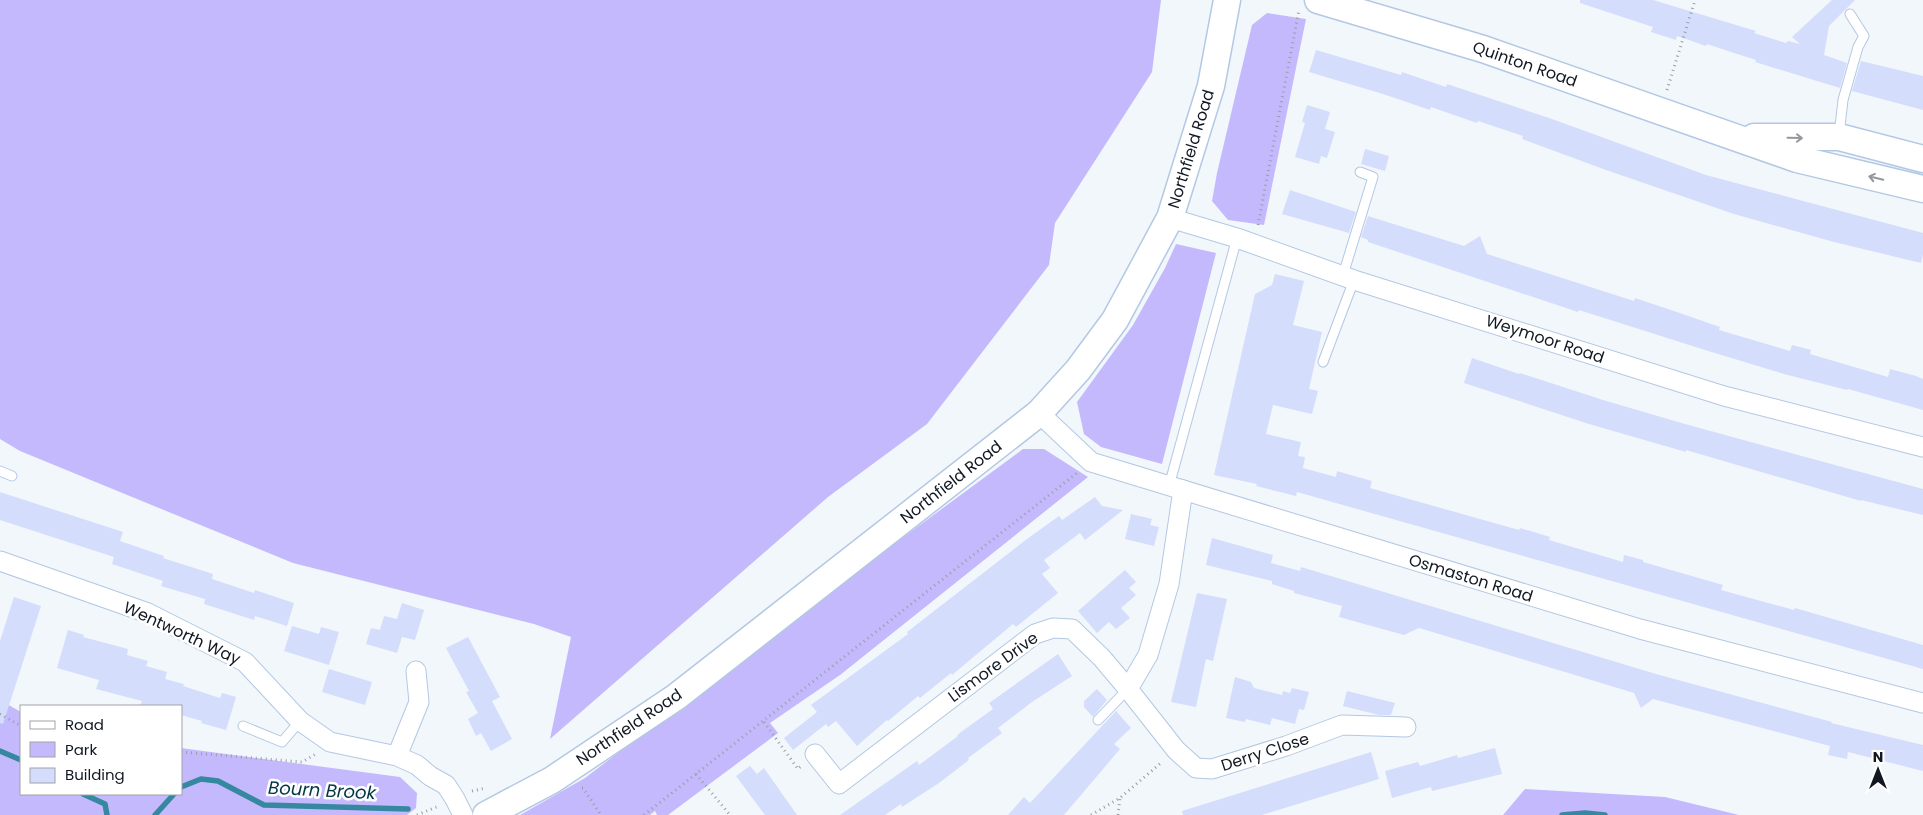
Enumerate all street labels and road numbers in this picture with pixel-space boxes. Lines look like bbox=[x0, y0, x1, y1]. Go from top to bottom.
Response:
street label: Quinton Road bbox=[1470, 35, 1580, 93]
street label: Northfield Road bbox=[1162, 87, 1220, 211]
street label: Weymoor Road bbox=[1483, 309, 1607, 369]
street label: Northfield Road bbox=[895, 435, 1007, 529]
street label: Osmaston Road bbox=[1406, 548, 1536, 608]
street label: Wentworth Way bbox=[120, 596, 244, 670]
street label: Lismore Drive bbox=[943, 626, 1043, 708]
street label: Northfield Road bbox=[571, 683, 687, 771]
street label: Derry Close bbox=[1218, 727, 1312, 777]

